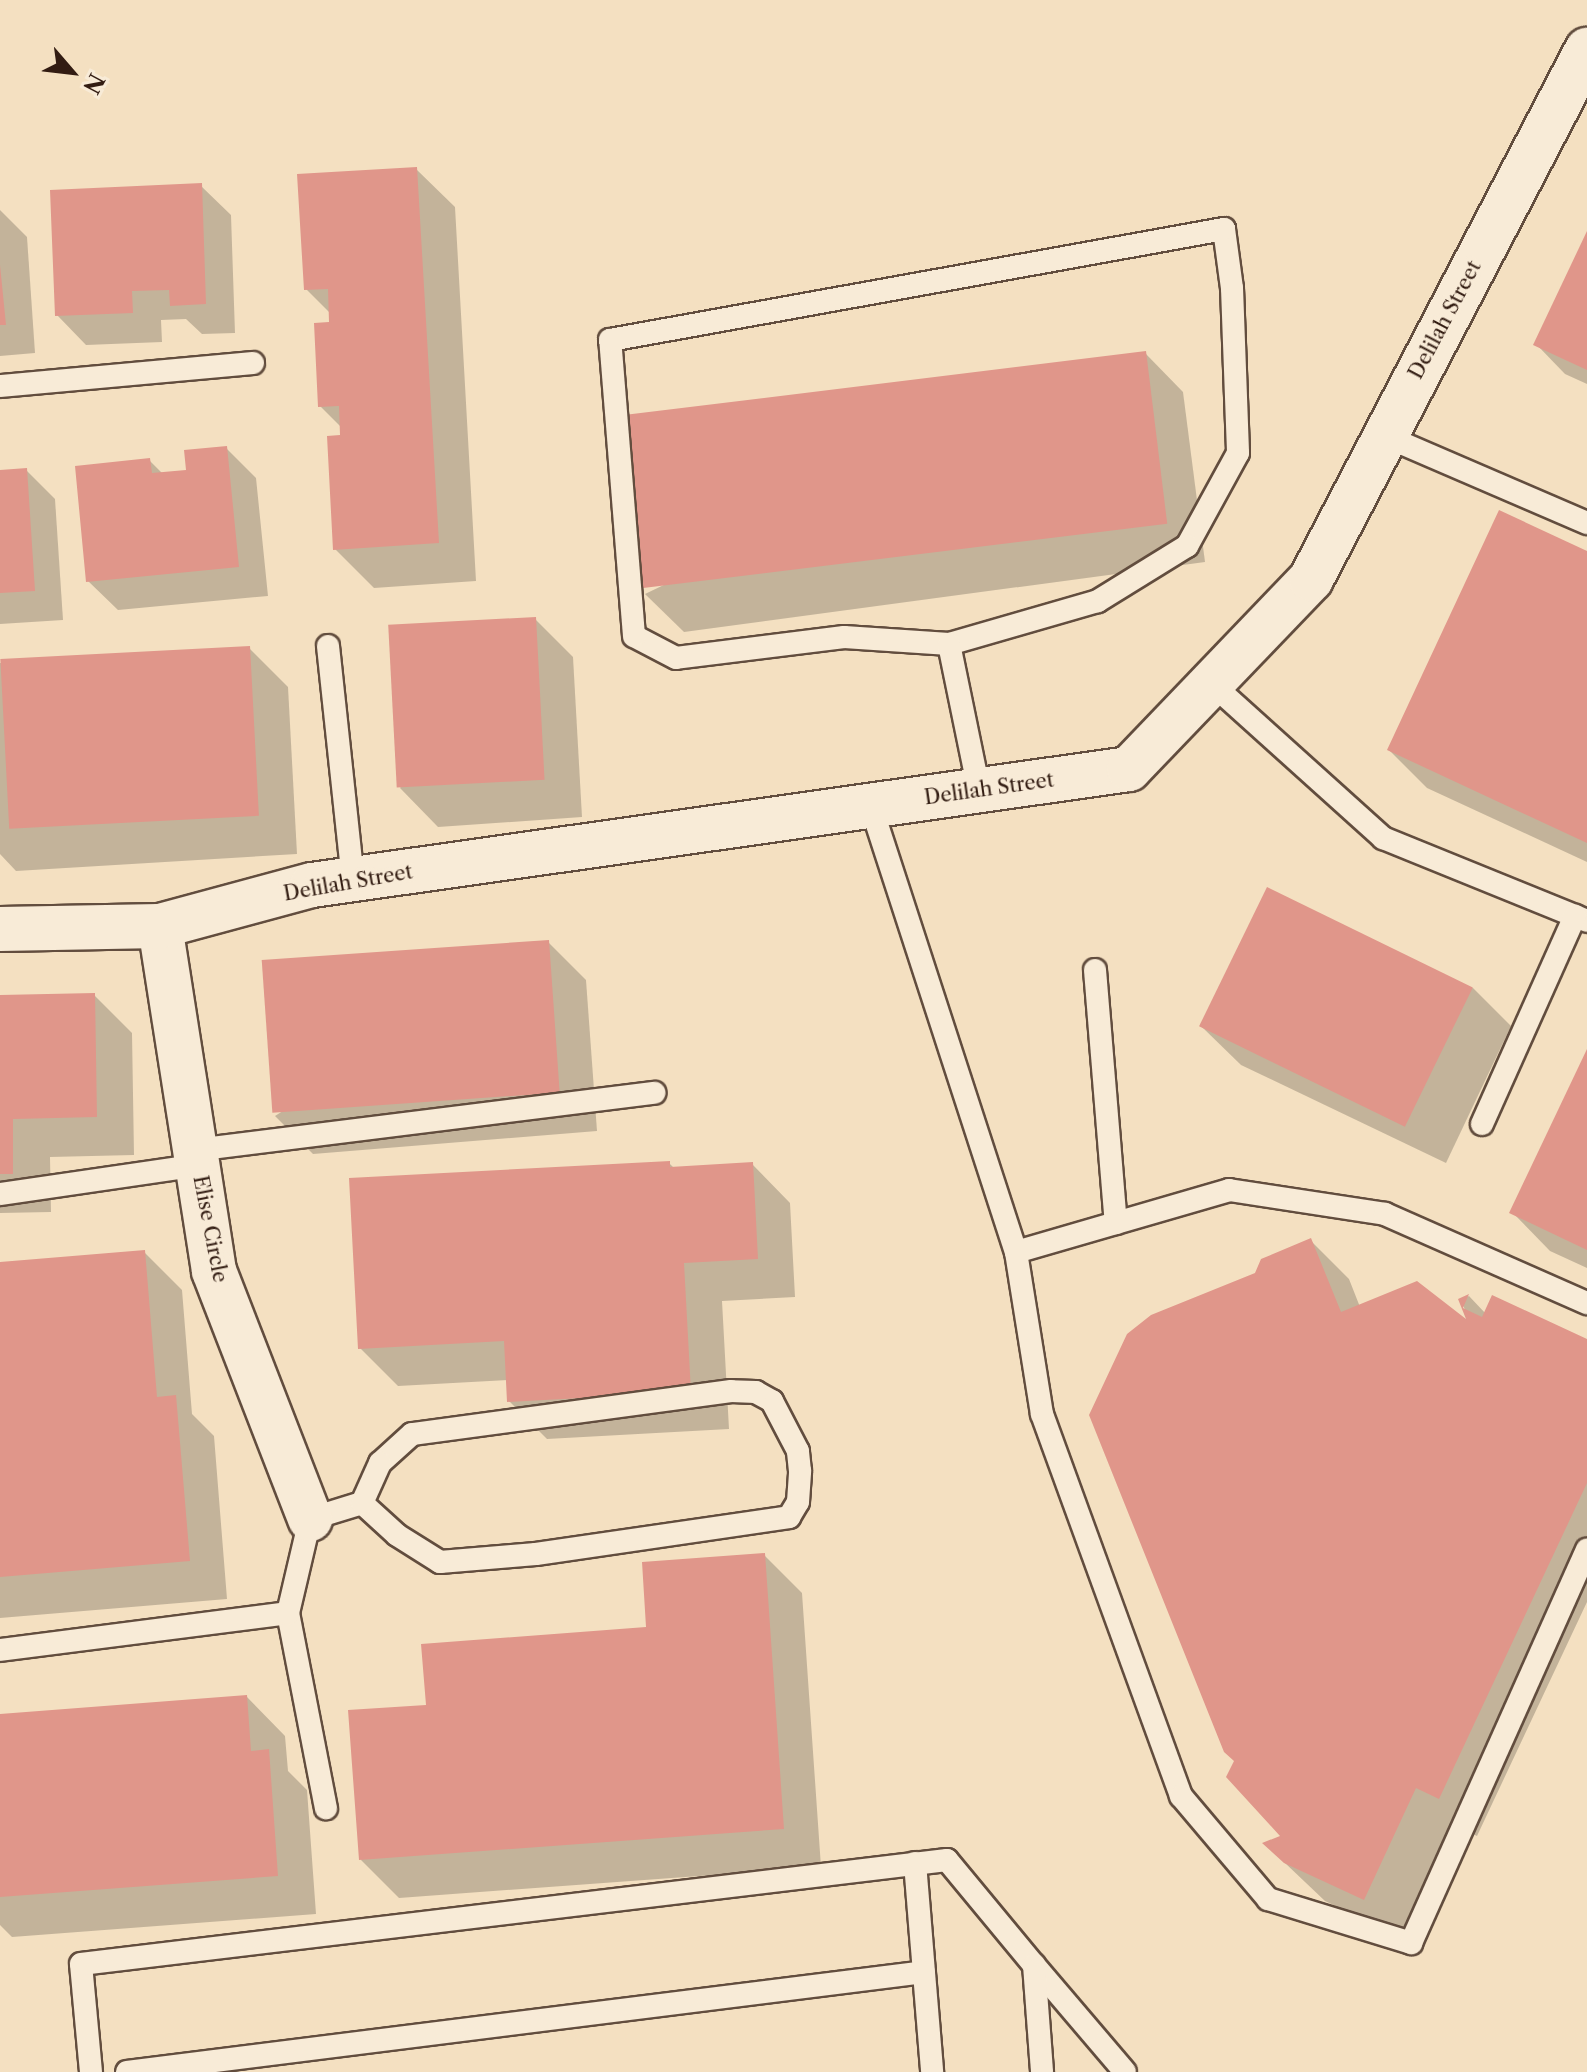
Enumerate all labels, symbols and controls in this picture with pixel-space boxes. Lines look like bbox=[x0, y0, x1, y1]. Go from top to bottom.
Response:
north arrow bbox=[32, 32, 112, 112]
text: N bbox=[77, 69, 110, 98]
street label: Delilah Street bbox=[1404, 257, 1486, 383]
street label: Delilah Street bbox=[923, 768, 1055, 810]
street label: Delilah Street bbox=[282, 860, 414, 906]
street label: Elise Circle bbox=[188, 1174, 232, 1284]

